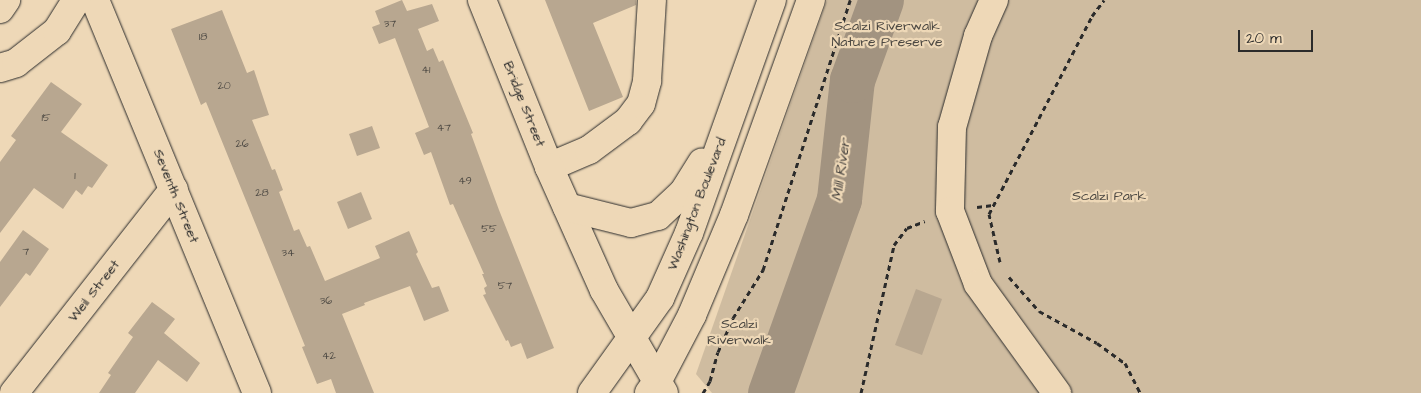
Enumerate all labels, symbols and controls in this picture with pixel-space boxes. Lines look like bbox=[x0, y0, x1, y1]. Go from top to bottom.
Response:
house number: 37 bbox=[384, 17, 396, 31]
park label: Scalzi Riverwalk Nature Preserve bbox=[832, 18, 942, 50]
scale bar bbox=[1241, 20, 1316, 52]
text: 20 m bbox=[1246, 28, 1282, 49]
house number: 18 bbox=[199, 30, 207, 44]
street label: Bridge Street bbox=[499, 59, 549, 149]
house number: 41 bbox=[422, 63, 430, 77]
house number: 20 bbox=[217, 79, 231, 93]
house number: 15 bbox=[41, 111, 51, 125]
house number: 47 bbox=[437, 121, 451, 135]
street label: Washington Boulevard bbox=[664, 135, 730, 273]
house number: 26 bbox=[235, 137, 249, 151]
water label: Mill River bbox=[828, 138, 854, 202]
street label: Seventh Street bbox=[150, 147, 202, 245]
house number: 1 bbox=[74, 169, 76, 183]
house number: 49 bbox=[458, 174, 472, 188]
house number: 28 bbox=[255, 186, 269, 200]
park label: Scalzi Park bbox=[1072, 188, 1146, 204]
house number: 55 bbox=[481, 222, 497, 236]
house number: 7 bbox=[23, 245, 29, 259]
house number: 34 bbox=[281, 246, 295, 260]
street label: Weil Street bbox=[65, 257, 123, 325]
house number: 57 bbox=[498, 279, 512, 293]
house number: 36 bbox=[320, 294, 332, 308]
park label: Scalzi Riverwalk bbox=[707, 316, 771, 348]
house number: 42 bbox=[322, 349, 336, 363]

